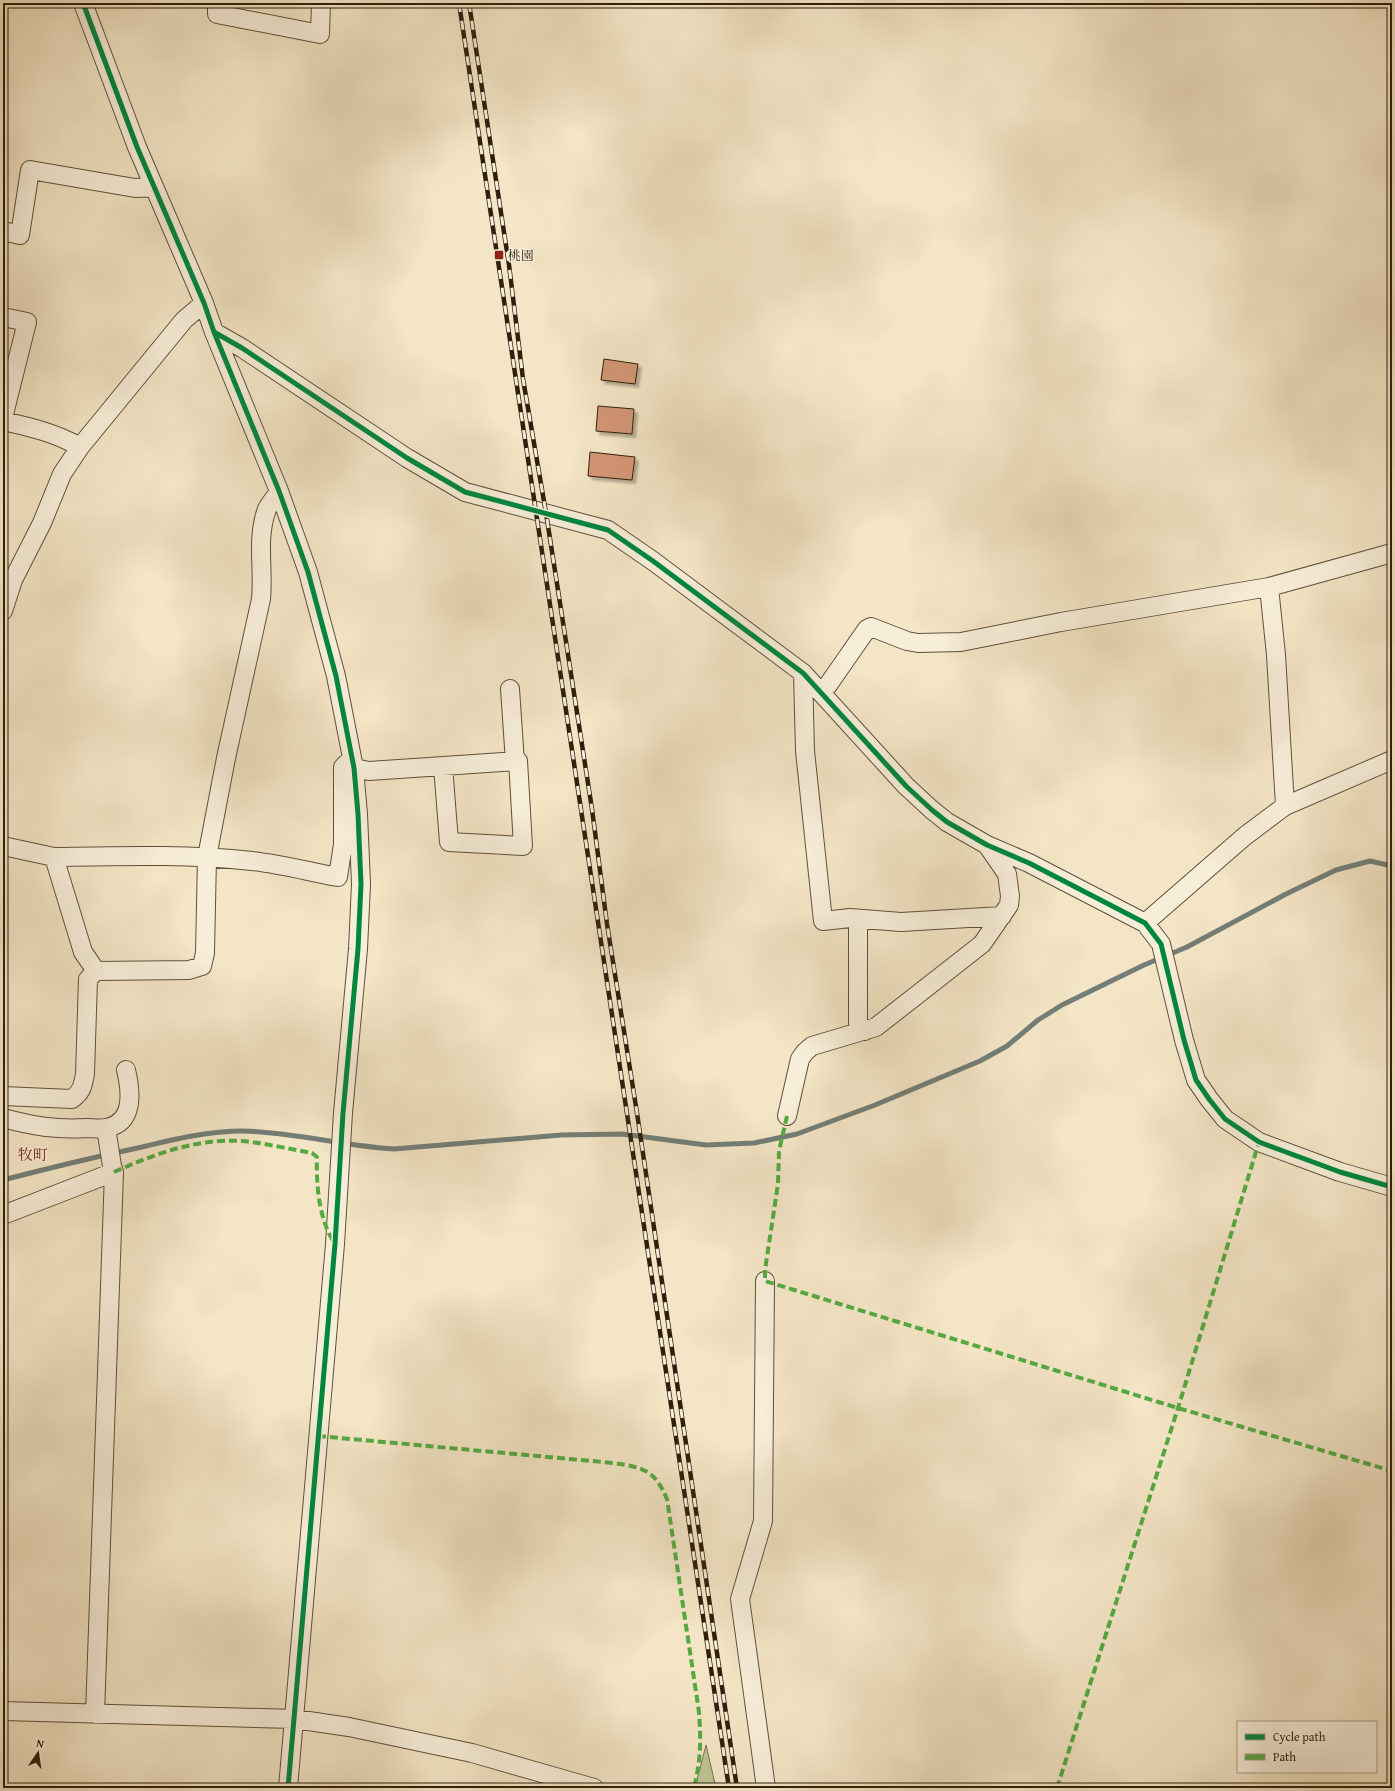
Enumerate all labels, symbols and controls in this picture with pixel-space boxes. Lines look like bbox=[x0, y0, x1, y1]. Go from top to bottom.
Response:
place label: 桃園 bbox=[508, 246, 534, 265]
marker: 桃園 bbox=[493, 249, 505, 261]
district label: 牧町 bbox=[18, 1144, 48, 1165]
legend bbox=[1237, 1721, 1377, 1773]
text: Cycle path bbox=[1273, 1728, 1326, 1745]
north arrow bbox=[18, 1733, 58, 1773]
text: N bbox=[35, 1735, 46, 1752]
text: Path bbox=[1273, 1748, 1296, 1765]

